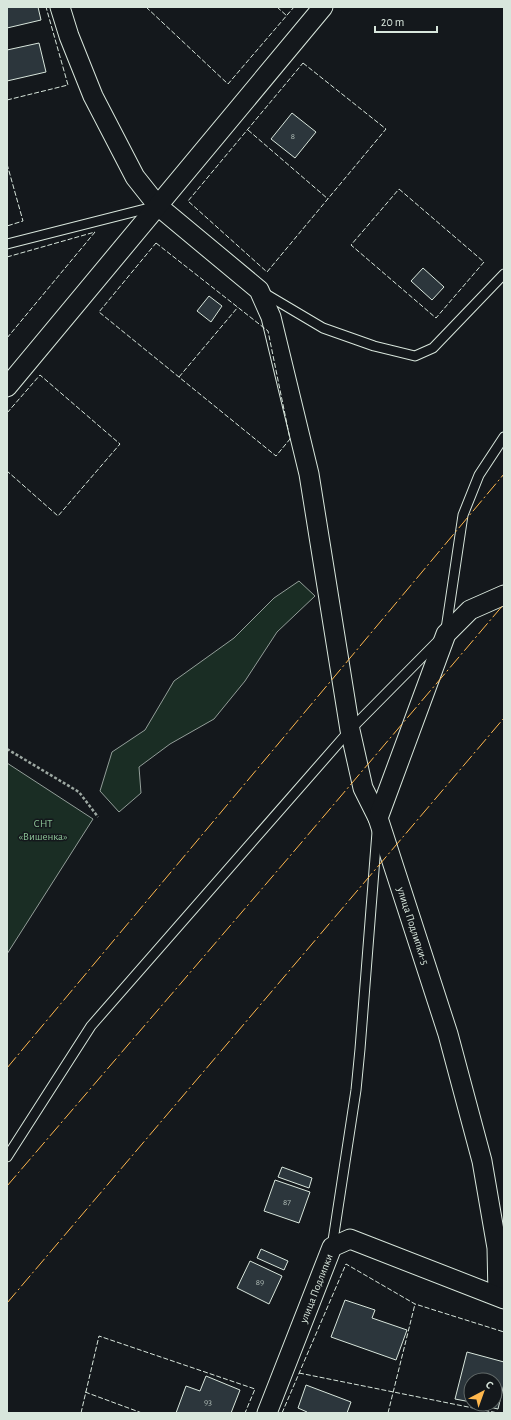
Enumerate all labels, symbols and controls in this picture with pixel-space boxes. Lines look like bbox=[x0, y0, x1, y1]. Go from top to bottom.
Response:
scale bar bbox=[375, 8, 437, 34]
text: 20 m bbox=[381, 16, 404, 28]
house number: 8 bbox=[291, 132, 295, 141]
park label: СНТ «Вишенка» bbox=[18, 818, 68, 842]
street label: улица Подлипки-5 bbox=[395, 885, 431, 967]
house number: 87 bbox=[283, 1198, 291, 1207]
street label: улица Подлипки bbox=[297, 1252, 334, 1325]
house number: 89 bbox=[256, 1278, 264, 1287]
north arrow bbox=[463, 1372, 503, 1412]
text: С bbox=[483, 1379, 495, 1391]
house number: 93 bbox=[204, 1398, 212, 1407]

